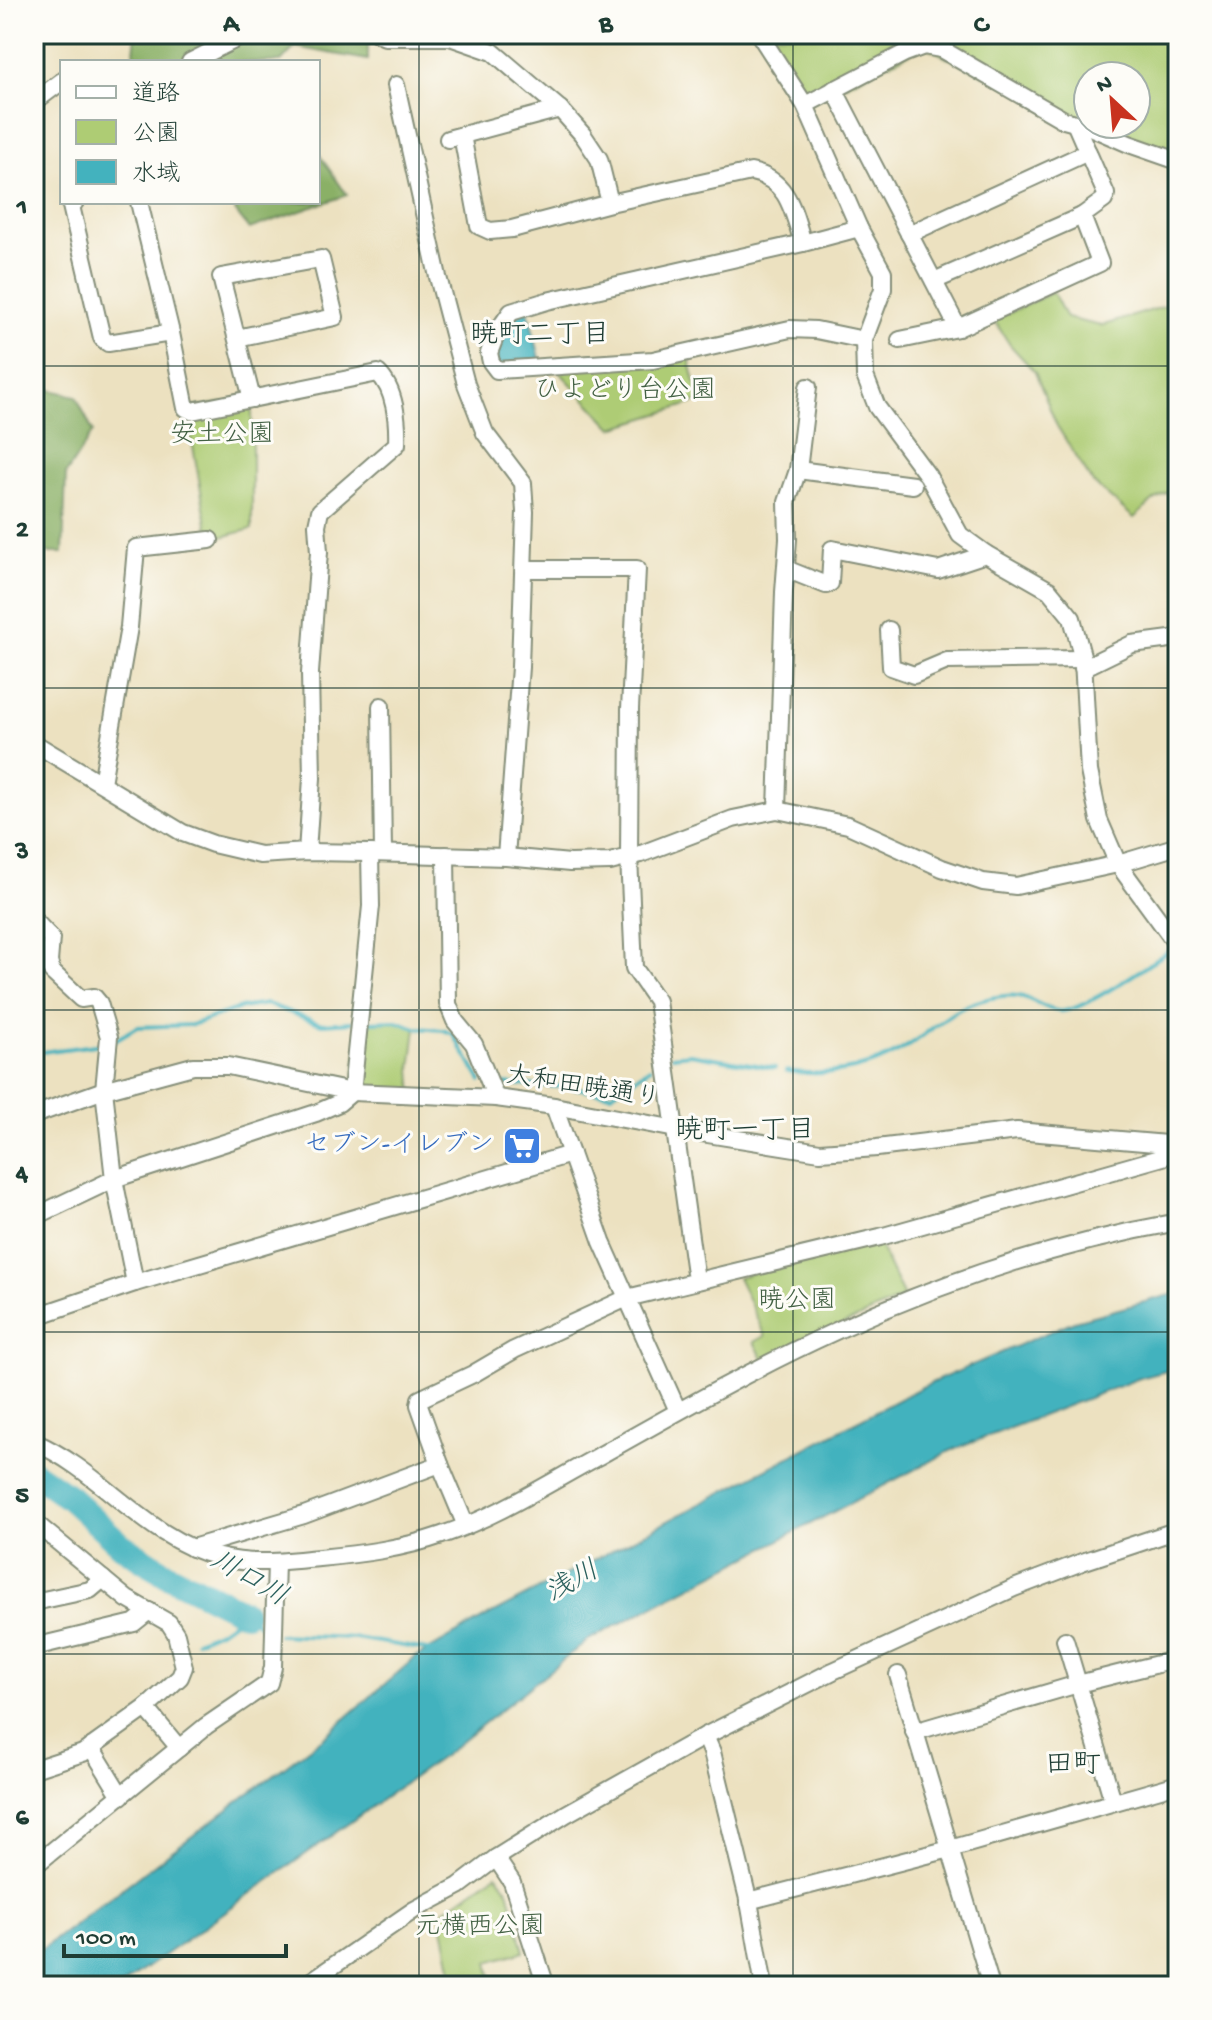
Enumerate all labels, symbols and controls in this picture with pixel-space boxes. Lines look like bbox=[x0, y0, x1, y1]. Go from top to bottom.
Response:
text: A bbox=[222, 11, 240, 42]
text: B bbox=[598, 11, 614, 42]
text: C bbox=[974, 11, 991, 42]
legend bbox=[60, 60, 320, 204]
north arrow bbox=[1072, 60, 1152, 140]
text: N bbox=[1093, 71, 1117, 100]
text: 道路 bbox=[132, 80, 180, 110]
text: 公園 bbox=[132, 121, 180, 150]
text: 水域 bbox=[132, 160, 180, 190]
text: 1 bbox=[16, 194, 27, 225]
district label: 暁町二丁目 bbox=[470, 319, 610, 353]
park label: ひよどり台公園 bbox=[534, 376, 716, 408]
park label: 安土公園 bbox=[170, 420, 274, 452]
text: 2 bbox=[16, 516, 29, 547]
text: 3 bbox=[14, 838, 29, 869]
street label: 大和田暁通り bbox=[504, 1061, 663, 1117]
district label: 暁町一丁目 bbox=[675, 1115, 815, 1149]
supermarket icon: セブン-イレブン bbox=[501, 1125, 543, 1167]
place label: セブン-イレブン bbox=[304, 1130, 494, 1162]
text: 4 bbox=[15, 1160, 29, 1191]
park label: 暁公園 bbox=[758, 1286, 836, 1318]
text: 5 bbox=[15, 1482, 29, 1513]
water label: 川口川 bbox=[203, 1545, 293, 1615]
water label: 浅川 bbox=[540, 1554, 605, 1611]
district label: 田町 bbox=[1045, 1750, 1101, 1783]
text: 6 bbox=[15, 1804, 29, 1835]
scale bar bbox=[64, 1908, 286, 1958]
park label: 元横西公園 bbox=[415, 1912, 545, 1944]
text: 100 m bbox=[75, 1925, 136, 1954]

